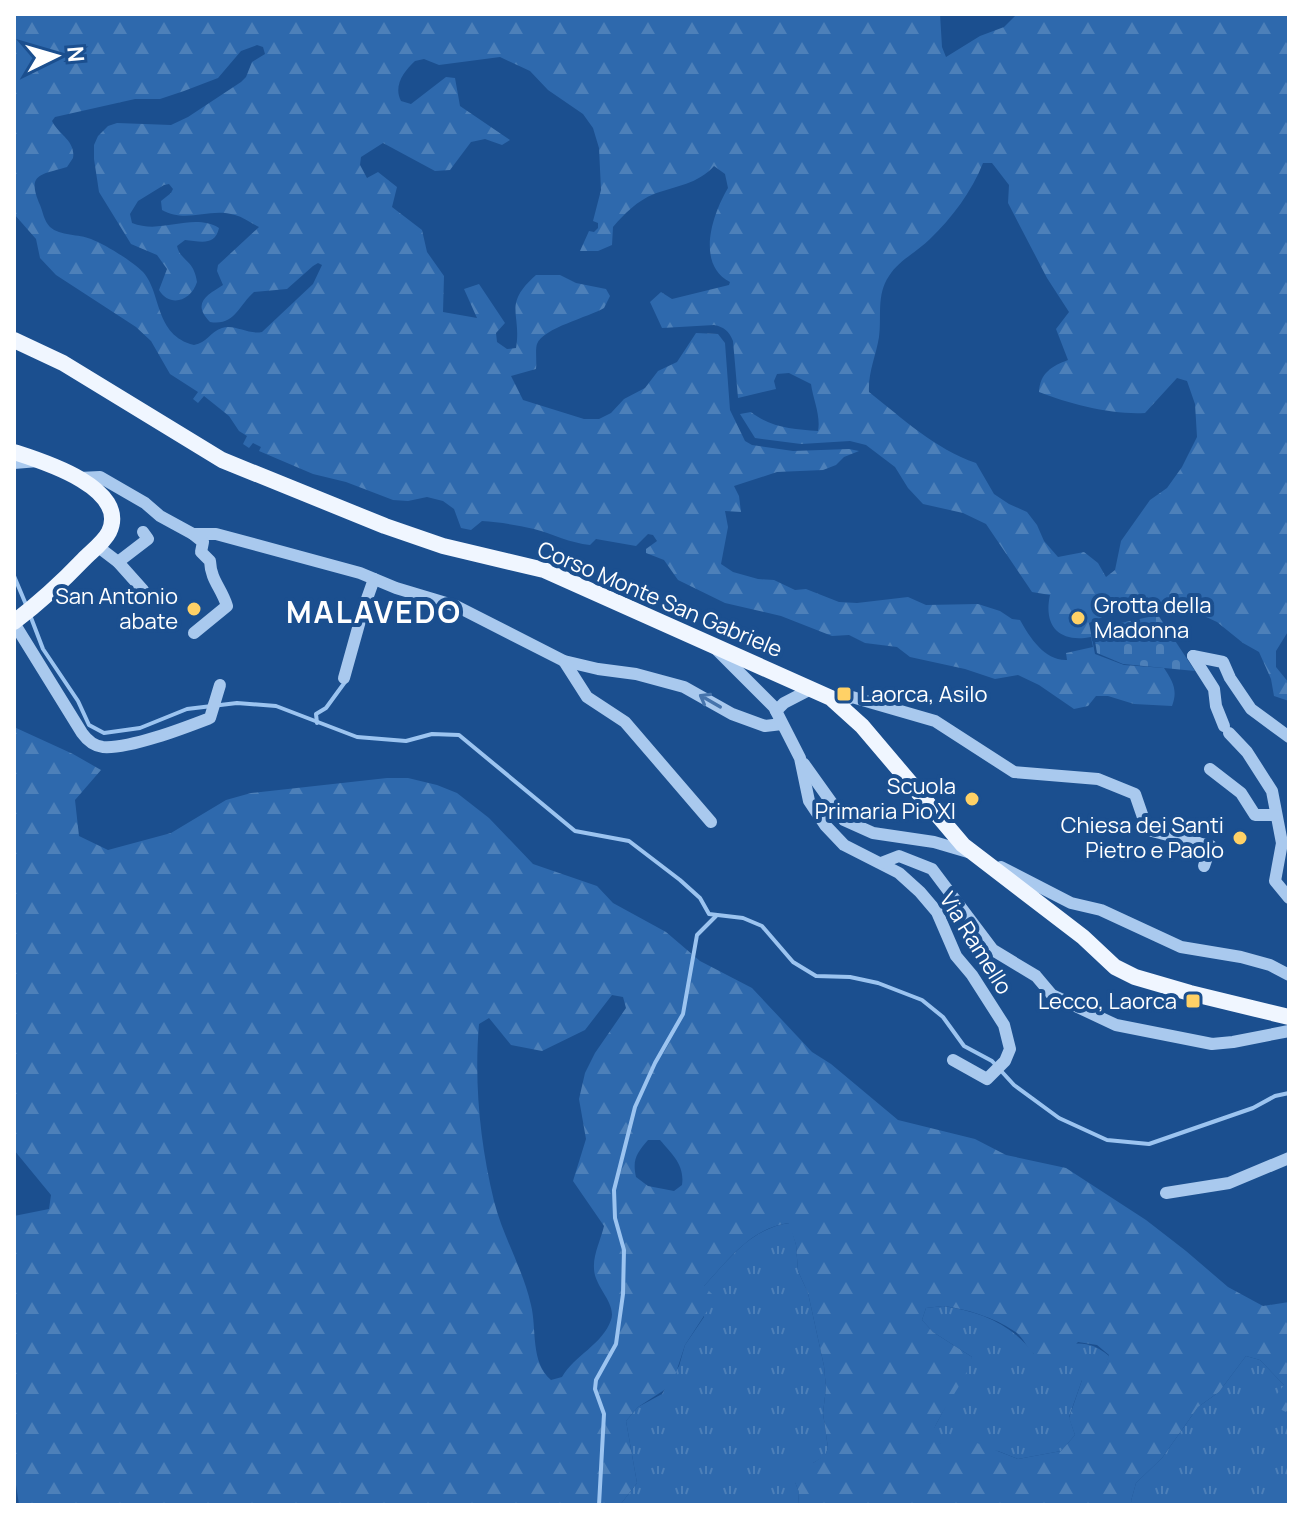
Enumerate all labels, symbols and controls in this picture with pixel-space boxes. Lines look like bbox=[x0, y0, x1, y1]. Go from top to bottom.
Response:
north arrow bbox=[16, 16, 96, 96]
text: N bbox=[60, 45, 92, 63]
street label: Corso Monte San Gabriele bbox=[533, 534, 787, 664]
place label: San Antonio abate bbox=[55, 581, 178, 636]
place label: Grotta della Madonna bbox=[1094, 590, 1212, 645]
district label: MALAVEDO bbox=[286, 591, 462, 632]
marker: San Antonio abate bbox=[185, 600, 203, 618]
marker: Grotta della Madonna bbox=[1069, 609, 1087, 627]
place label: Laorca, Asilo bbox=[860, 679, 988, 709]
marker: Laorca, Asilo bbox=[835, 685, 853, 703]
one-way arrow bbox=[699, 693, 722, 709]
place label: Scuola Primaria Pio XI bbox=[815, 771, 956, 826]
marker: Scuola Primaria Pio XI bbox=[963, 790, 981, 808]
place label: Chiesa dei Santi Pietro e Paolo bbox=[1061, 810, 1224, 865]
marker: Chiesa dei Santi Pietro e Paolo bbox=[1231, 829, 1249, 847]
street label: Via Ramello bbox=[933, 886, 1019, 1000]
place label: Lecco, Laorca bbox=[1038, 986, 1177, 1016]
marker: Lecco, Laorca bbox=[1184, 992, 1202, 1010]

